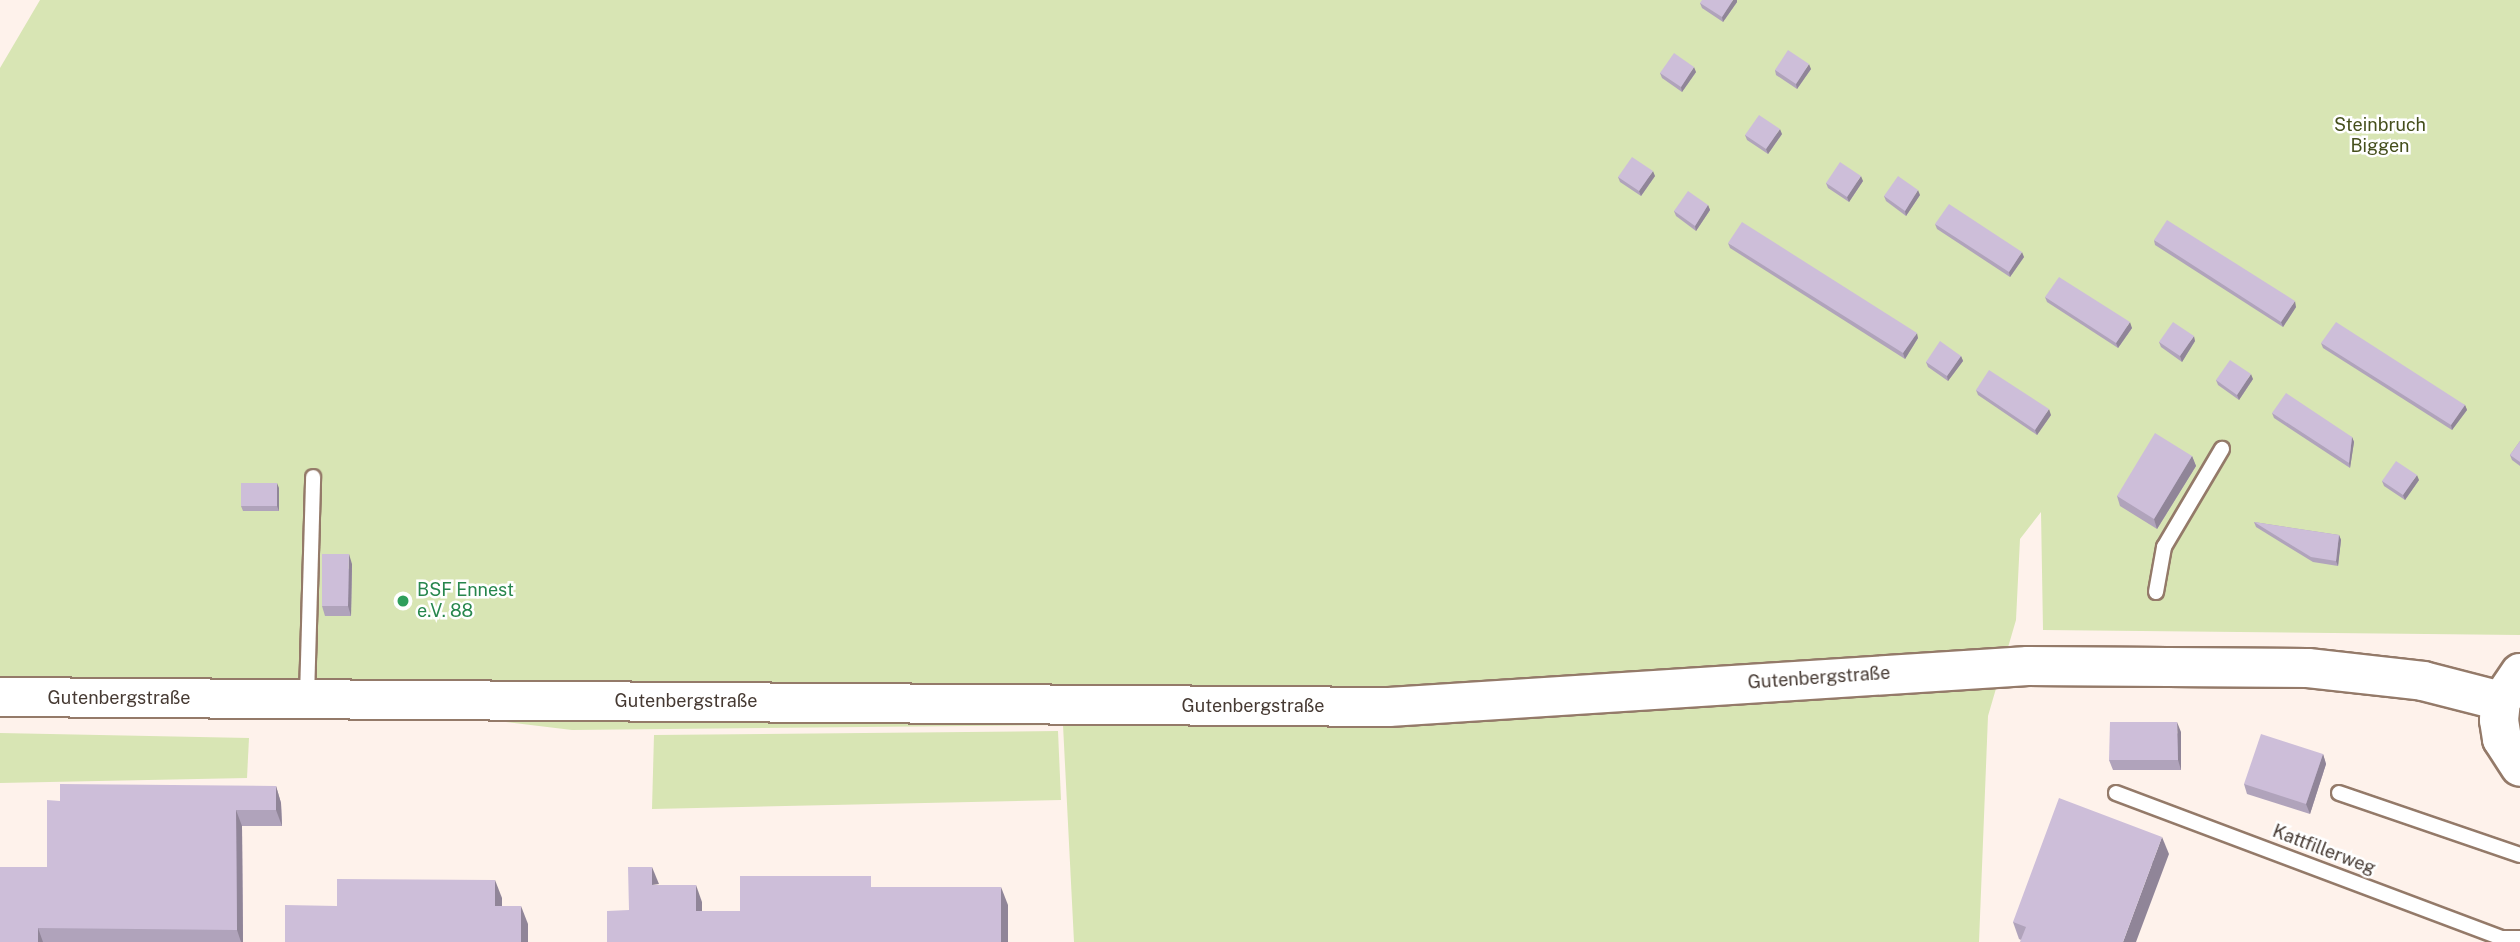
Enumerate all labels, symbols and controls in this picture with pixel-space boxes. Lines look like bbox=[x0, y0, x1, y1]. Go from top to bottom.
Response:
park label: Steinbruch Biggen bbox=[2334, 115, 2426, 158]
place label: BSF Ennest e.V. 88 bbox=[417, 580, 514, 622]
marker: BSF Ennest e.V. 88 bbox=[395, 593, 411, 609]
street label: Gutenbergstraße bbox=[1747, 662, 1891, 694]
street label: Gutenbergstraße bbox=[48, 687, 190, 709]
street label: Gutenbergstraße bbox=[615, 690, 757, 712]
street label: Gutenbergstraße bbox=[1182, 695, 1324, 717]
street label: Kattfillerweg bbox=[2269, 820, 2379, 880]

